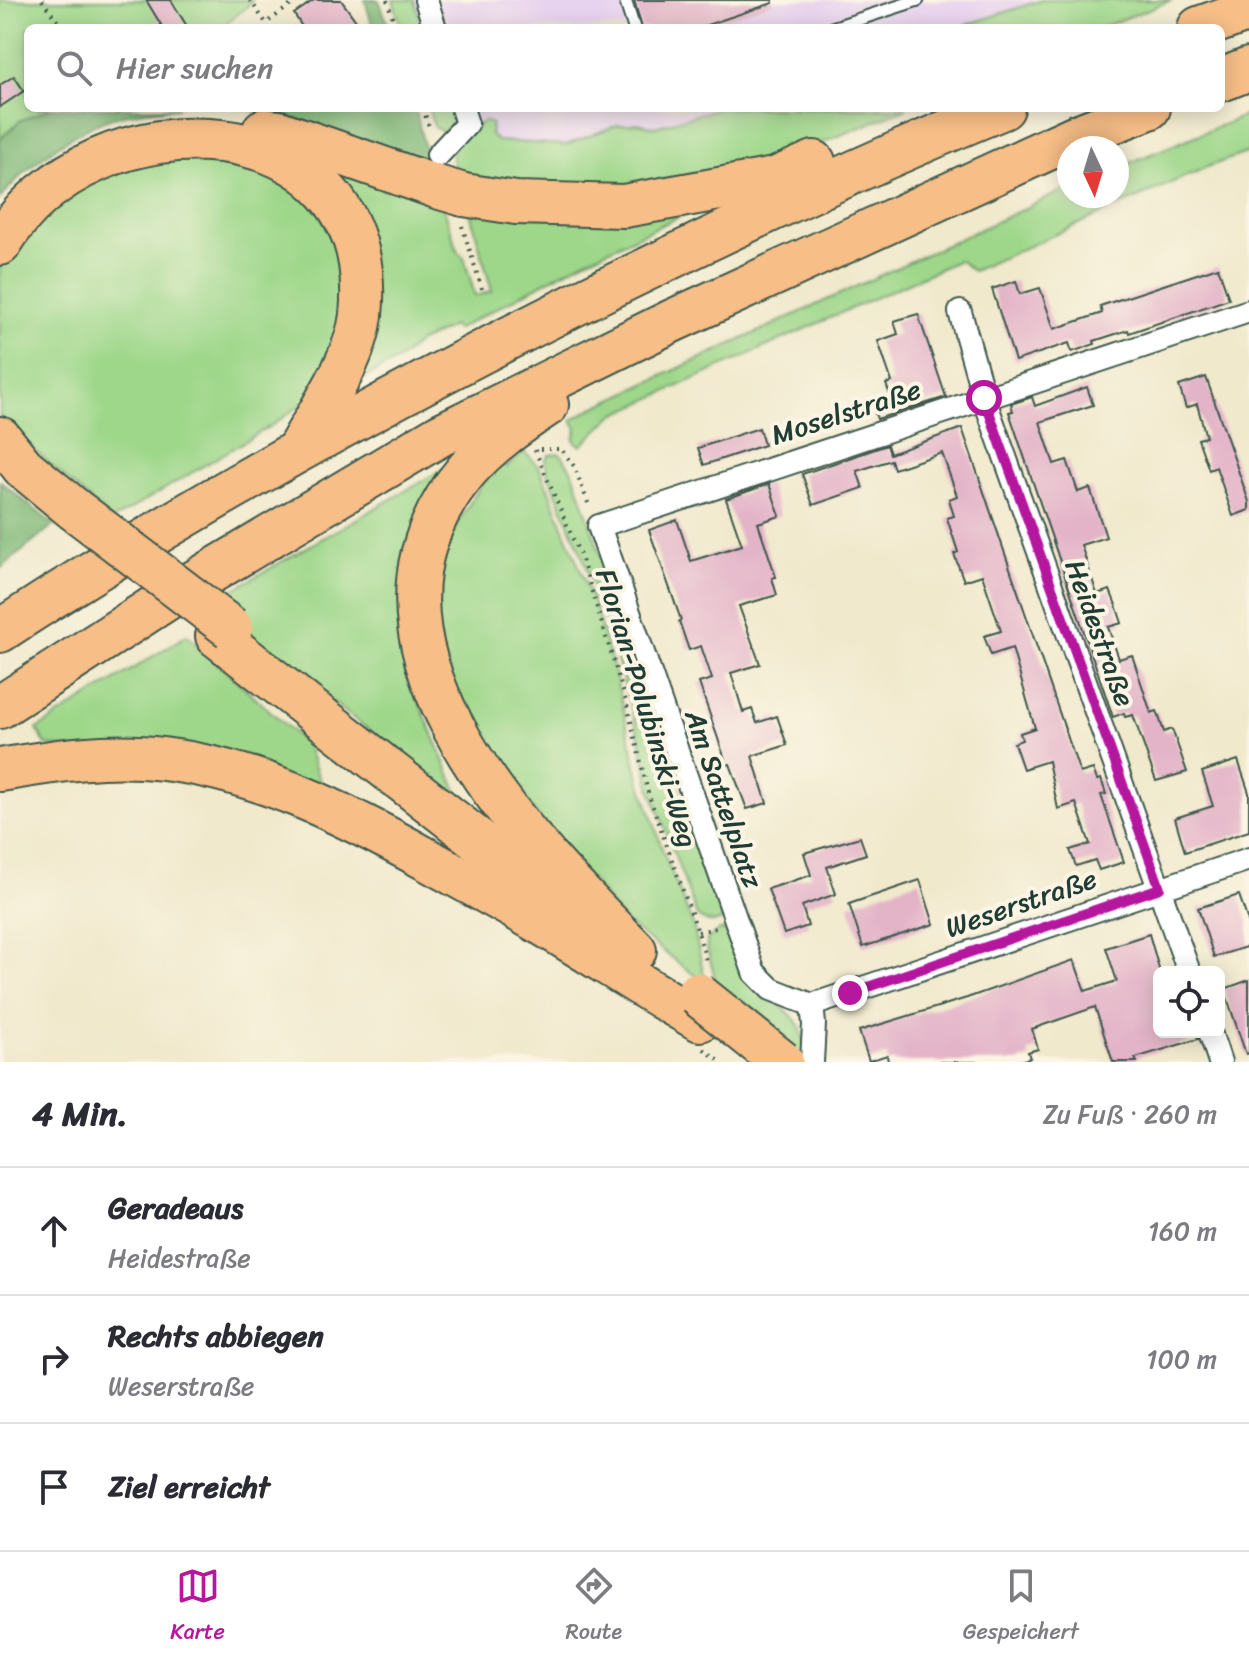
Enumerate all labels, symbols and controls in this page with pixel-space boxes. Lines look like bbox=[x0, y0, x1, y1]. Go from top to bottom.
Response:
search box bbox=[24, 24, 1225, 112]
text: Hier suchen bbox=[116, 41, 273, 95]
icon: search bbox=[52, 46, 96, 90]
north arrow bbox=[1057, 136, 1129, 208]
street label: Moselstraße bbox=[765, 365, 927, 459]
route start bbox=[966, 380, 1002, 416]
street label: Heidestraße bbox=[1051, 552, 1149, 714]
street label: Florian-Polubinski-Weg bbox=[581, 562, 713, 854]
street label: Am Sattelplatz bbox=[670, 702, 778, 896]
street label: Weserstraße bbox=[938, 854, 1104, 952]
map controls bbox=[1153, 966, 1225, 1038]
button: locate bbox=[1153, 966, 1225, 1038]
route end bbox=[832, 975, 868, 1011]
text: 4 Min. bbox=[32, 1084, 128, 1144]
text: Zu Fuß · 260 m bbox=[1043, 1091, 1217, 1137]
text: Geradeaus bbox=[108, 1181, 243, 1235]
text: 160 m bbox=[1148, 1208, 1217, 1254]
icon: ahead bbox=[32, 1209, 76, 1253]
text: Heidestraße bbox=[108, 1235, 251, 1281]
text: Rechts abbiegen bbox=[108, 1309, 324, 1363]
text: 100 m bbox=[1146, 1336, 1217, 1382]
icon: right bbox=[32, 1337, 76, 1381]
text: Weserstraße bbox=[108, 1363, 254, 1409]
text: Ziel erreicht bbox=[108, 1460, 270, 1514]
icon: arrive bbox=[32, 1465, 76, 1509]
tab: Karte bbox=[170, 1564, 225, 1651]
tab: Route bbox=[565, 1564, 622, 1651]
tab: Gespeichert bbox=[963, 1564, 1079, 1651]

